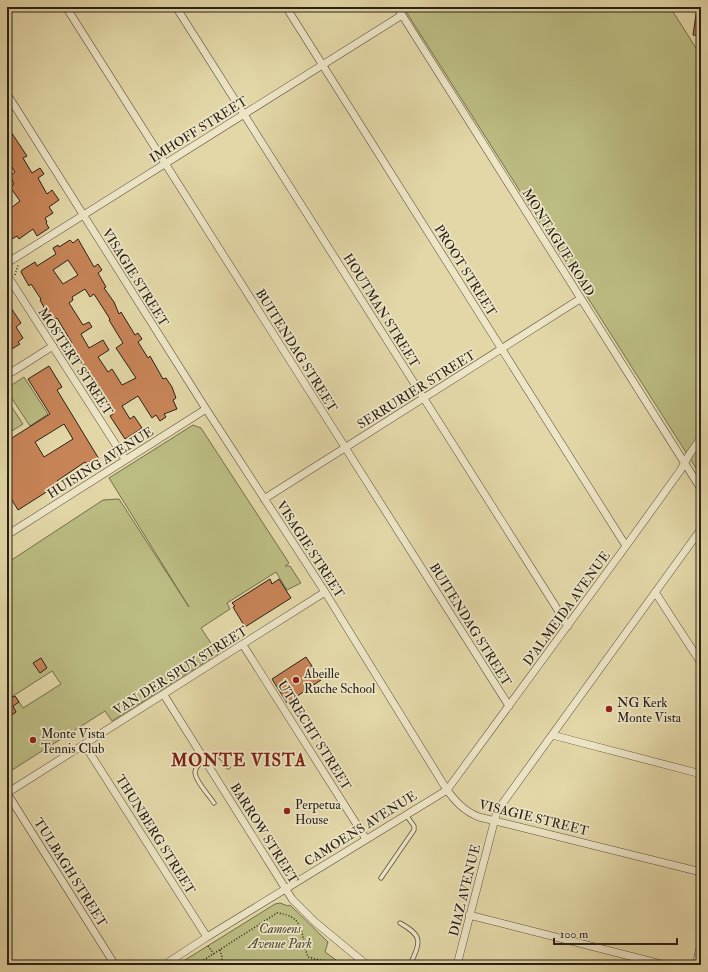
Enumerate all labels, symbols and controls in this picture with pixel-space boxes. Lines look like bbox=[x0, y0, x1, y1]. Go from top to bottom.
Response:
street label: IMHOFF STREET bbox=[147, 93, 251, 166]
street label: MONTAGUE ROAD bbox=[518, 186, 598, 299]
street label: PROOT STREET bbox=[431, 222, 500, 319]
street label: VISAGIE STREET bbox=[99, 226, 172, 330]
street label: HOUTMAN STREET bbox=[340, 251, 423, 371]
street label: BUITENDAG STREET bbox=[252, 286, 341, 415]
street label: MOSTERT STREET bbox=[34, 305, 116, 419]
street label: SERRURIER STREET bbox=[354, 347, 479, 433]
street label: HUISING AVENUE bbox=[44, 424, 157, 502]
street label: VISAGIE STREET bbox=[273, 498, 348, 601]
street label: D'ALMEIDA AVENUE bbox=[520, 548, 614, 669]
street label: BUITENDAG STREET bbox=[426, 560, 515, 689]
street label: VAN DER SPUY STREET bbox=[111, 623, 251, 719]
place label: Abeille Ruche School bbox=[303, 666, 376, 697]
marker: Abeille Ruche School bbox=[291, 675, 301, 685]
street label: UTRECHT STREET bbox=[274, 678, 355, 794]
place label: NG Kerk Monte Vista bbox=[617, 695, 682, 726]
marker: NG Kerk Monte Vista bbox=[604, 704, 614, 714]
place label: Monte Vista Tennis Club bbox=[41, 726, 106, 757]
marker: Monte Vista Tennis Club bbox=[28, 735, 38, 745]
district label: MONTE VISTA bbox=[170, 750, 307, 771]
street label: THUNBERG STREET bbox=[112, 772, 199, 898]
street label: BARROW STREET bbox=[227, 780, 302, 887]
street label: CAMOENS AVENUE bbox=[301, 788, 420, 870]
place label: Perpetua House bbox=[295, 797, 341, 828]
street label: VISAGIE STREET bbox=[477, 797, 591, 839]
marker: Perpetua House bbox=[282, 806, 292, 816]
street label: TULBAGH STREET bbox=[30, 815, 110, 930]
street label: DIAZ AVENUE bbox=[446, 843, 484, 938]
scale bar bbox=[554, 920, 677, 946]
park label: Camoens Avenue Park bbox=[246, 921, 312, 952]
text: 100 m bbox=[560, 927, 589, 942]

